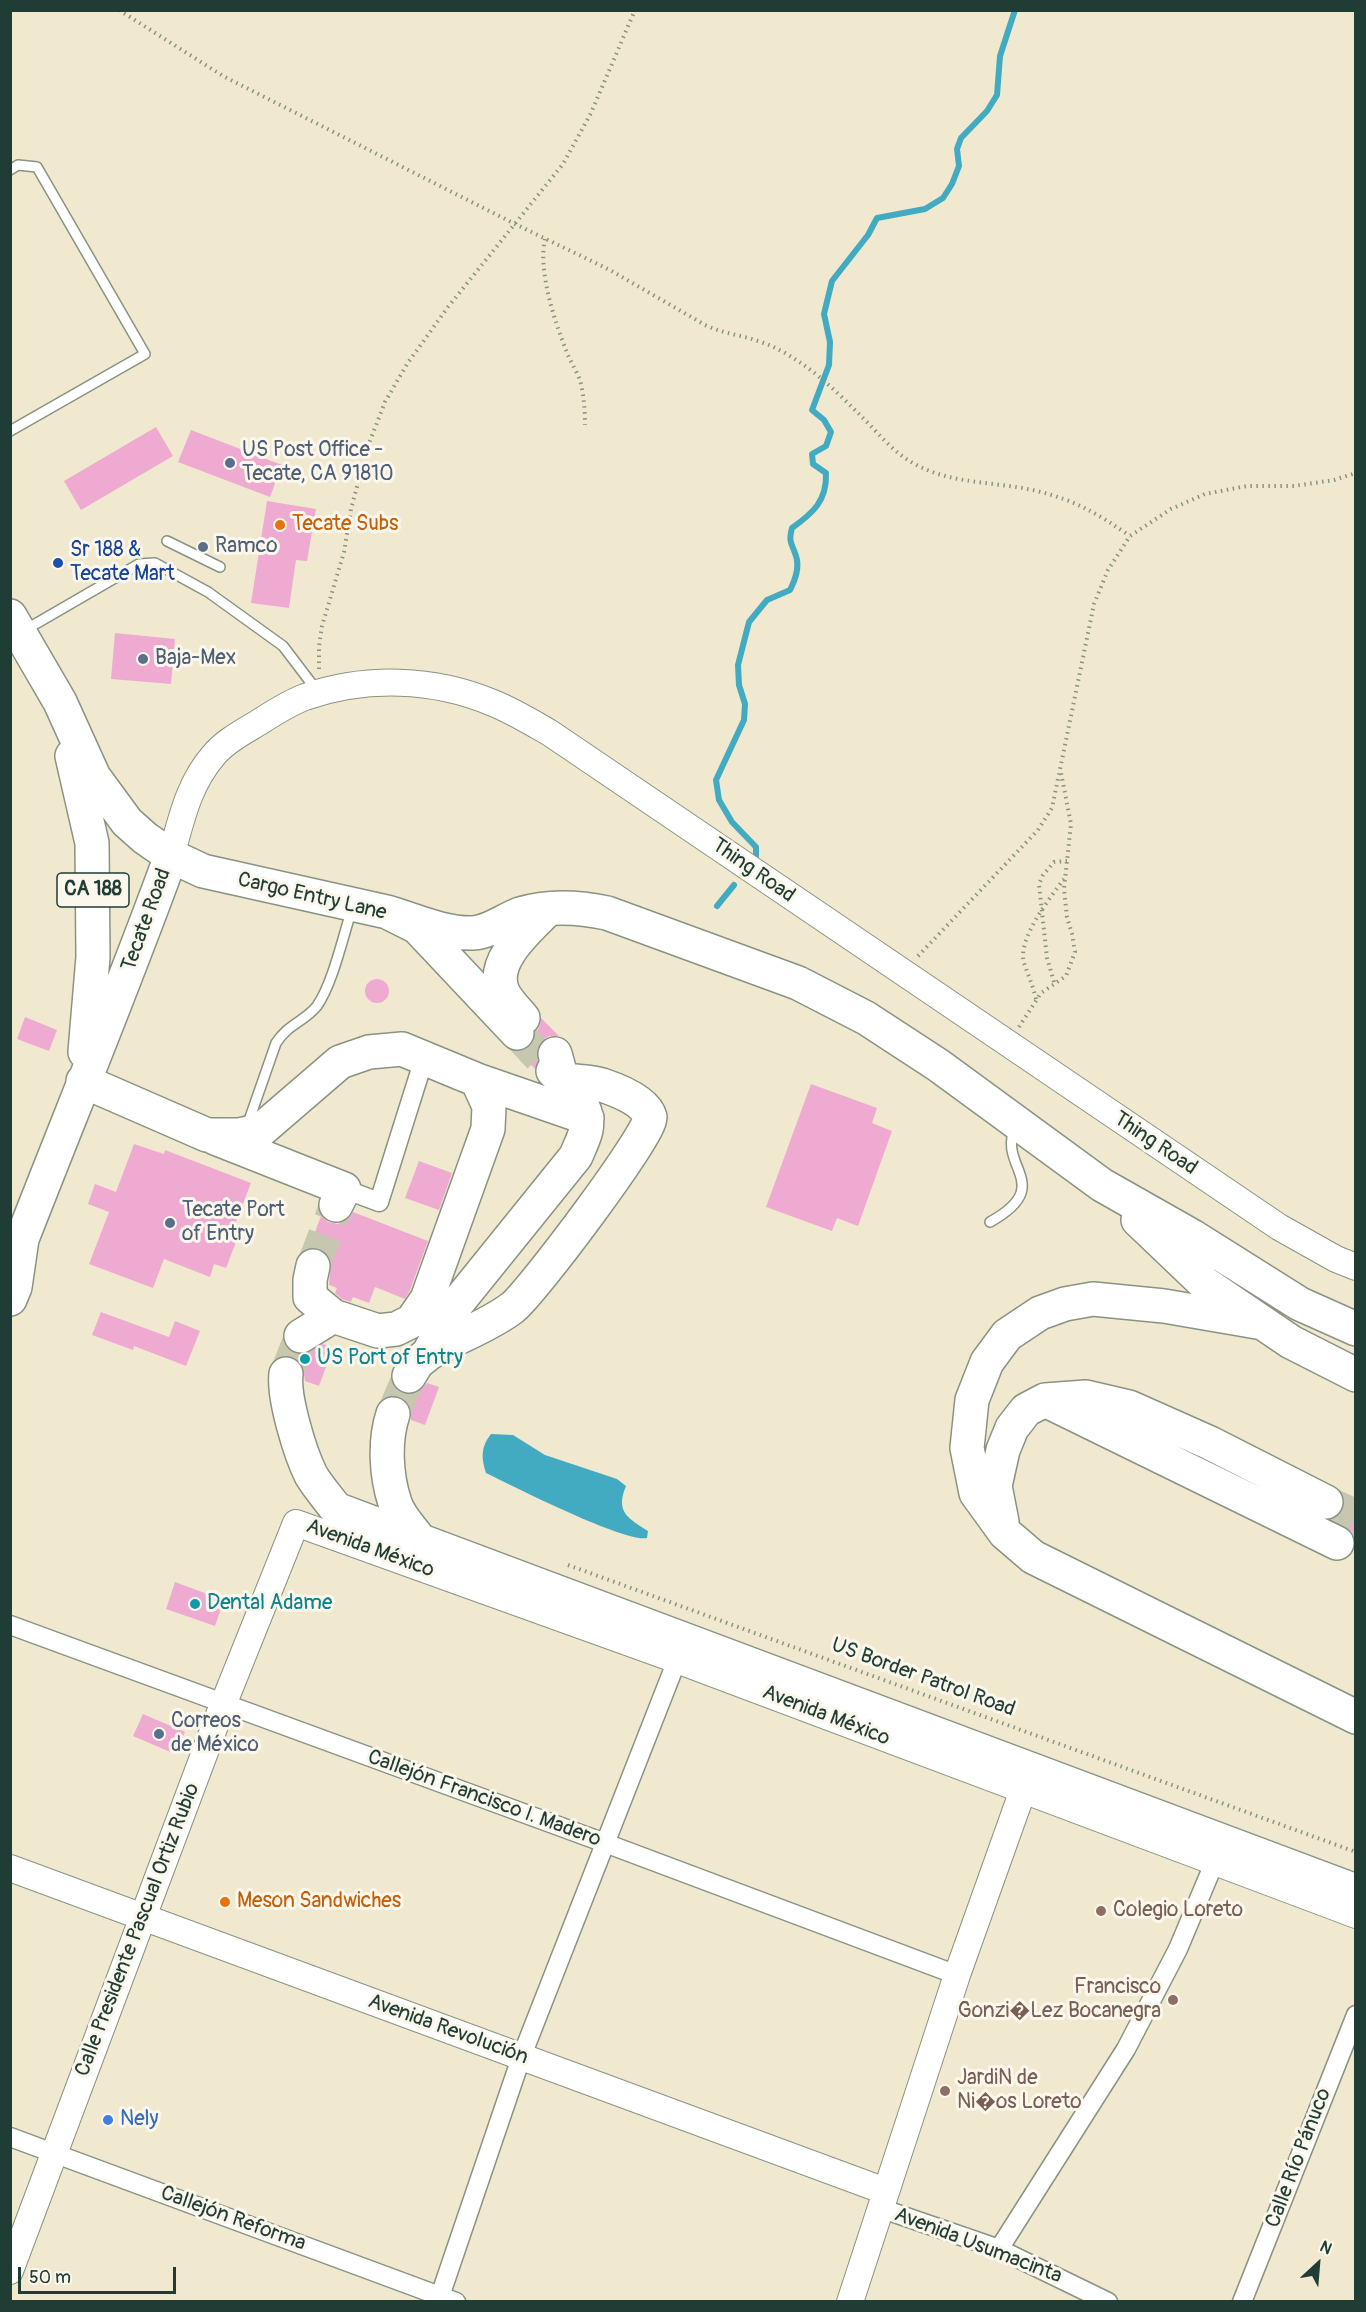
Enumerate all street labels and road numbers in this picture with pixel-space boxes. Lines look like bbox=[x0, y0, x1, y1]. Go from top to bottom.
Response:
street label: Thing Road bbox=[707, 833, 799, 909]
street label: Tecate Road bbox=[117, 865, 177, 975]
street label: Cargo Entry Lane bbox=[235, 868, 389, 926]
road number: CA 188 bbox=[57, 873, 129, 907]
street label: Thing Road bbox=[1108, 1107, 1202, 1181]
street label: Avenida México bbox=[303, 1514, 437, 1584]
street label: US Border Patrol Road bbox=[828, 1633, 1018, 1723]
street label: Avenida México bbox=[759, 1680, 893, 1752]
street label: Callejón Francisco I. Madero bbox=[364, 1745, 604, 1853]
street label: Calle Presidente Pascual Ortiz Rubio bbox=[70, 1780, 206, 2080]
street label: Avenida Revolución bbox=[364, 1989, 532, 2071]
street label: Calle Río Pánuco bbox=[1261, 2085, 1337, 2231]
street label: Callejón Reforma bbox=[157, 2181, 309, 2257]
street label: Avenida Usumacinta bbox=[891, 2202, 1065, 2290]

